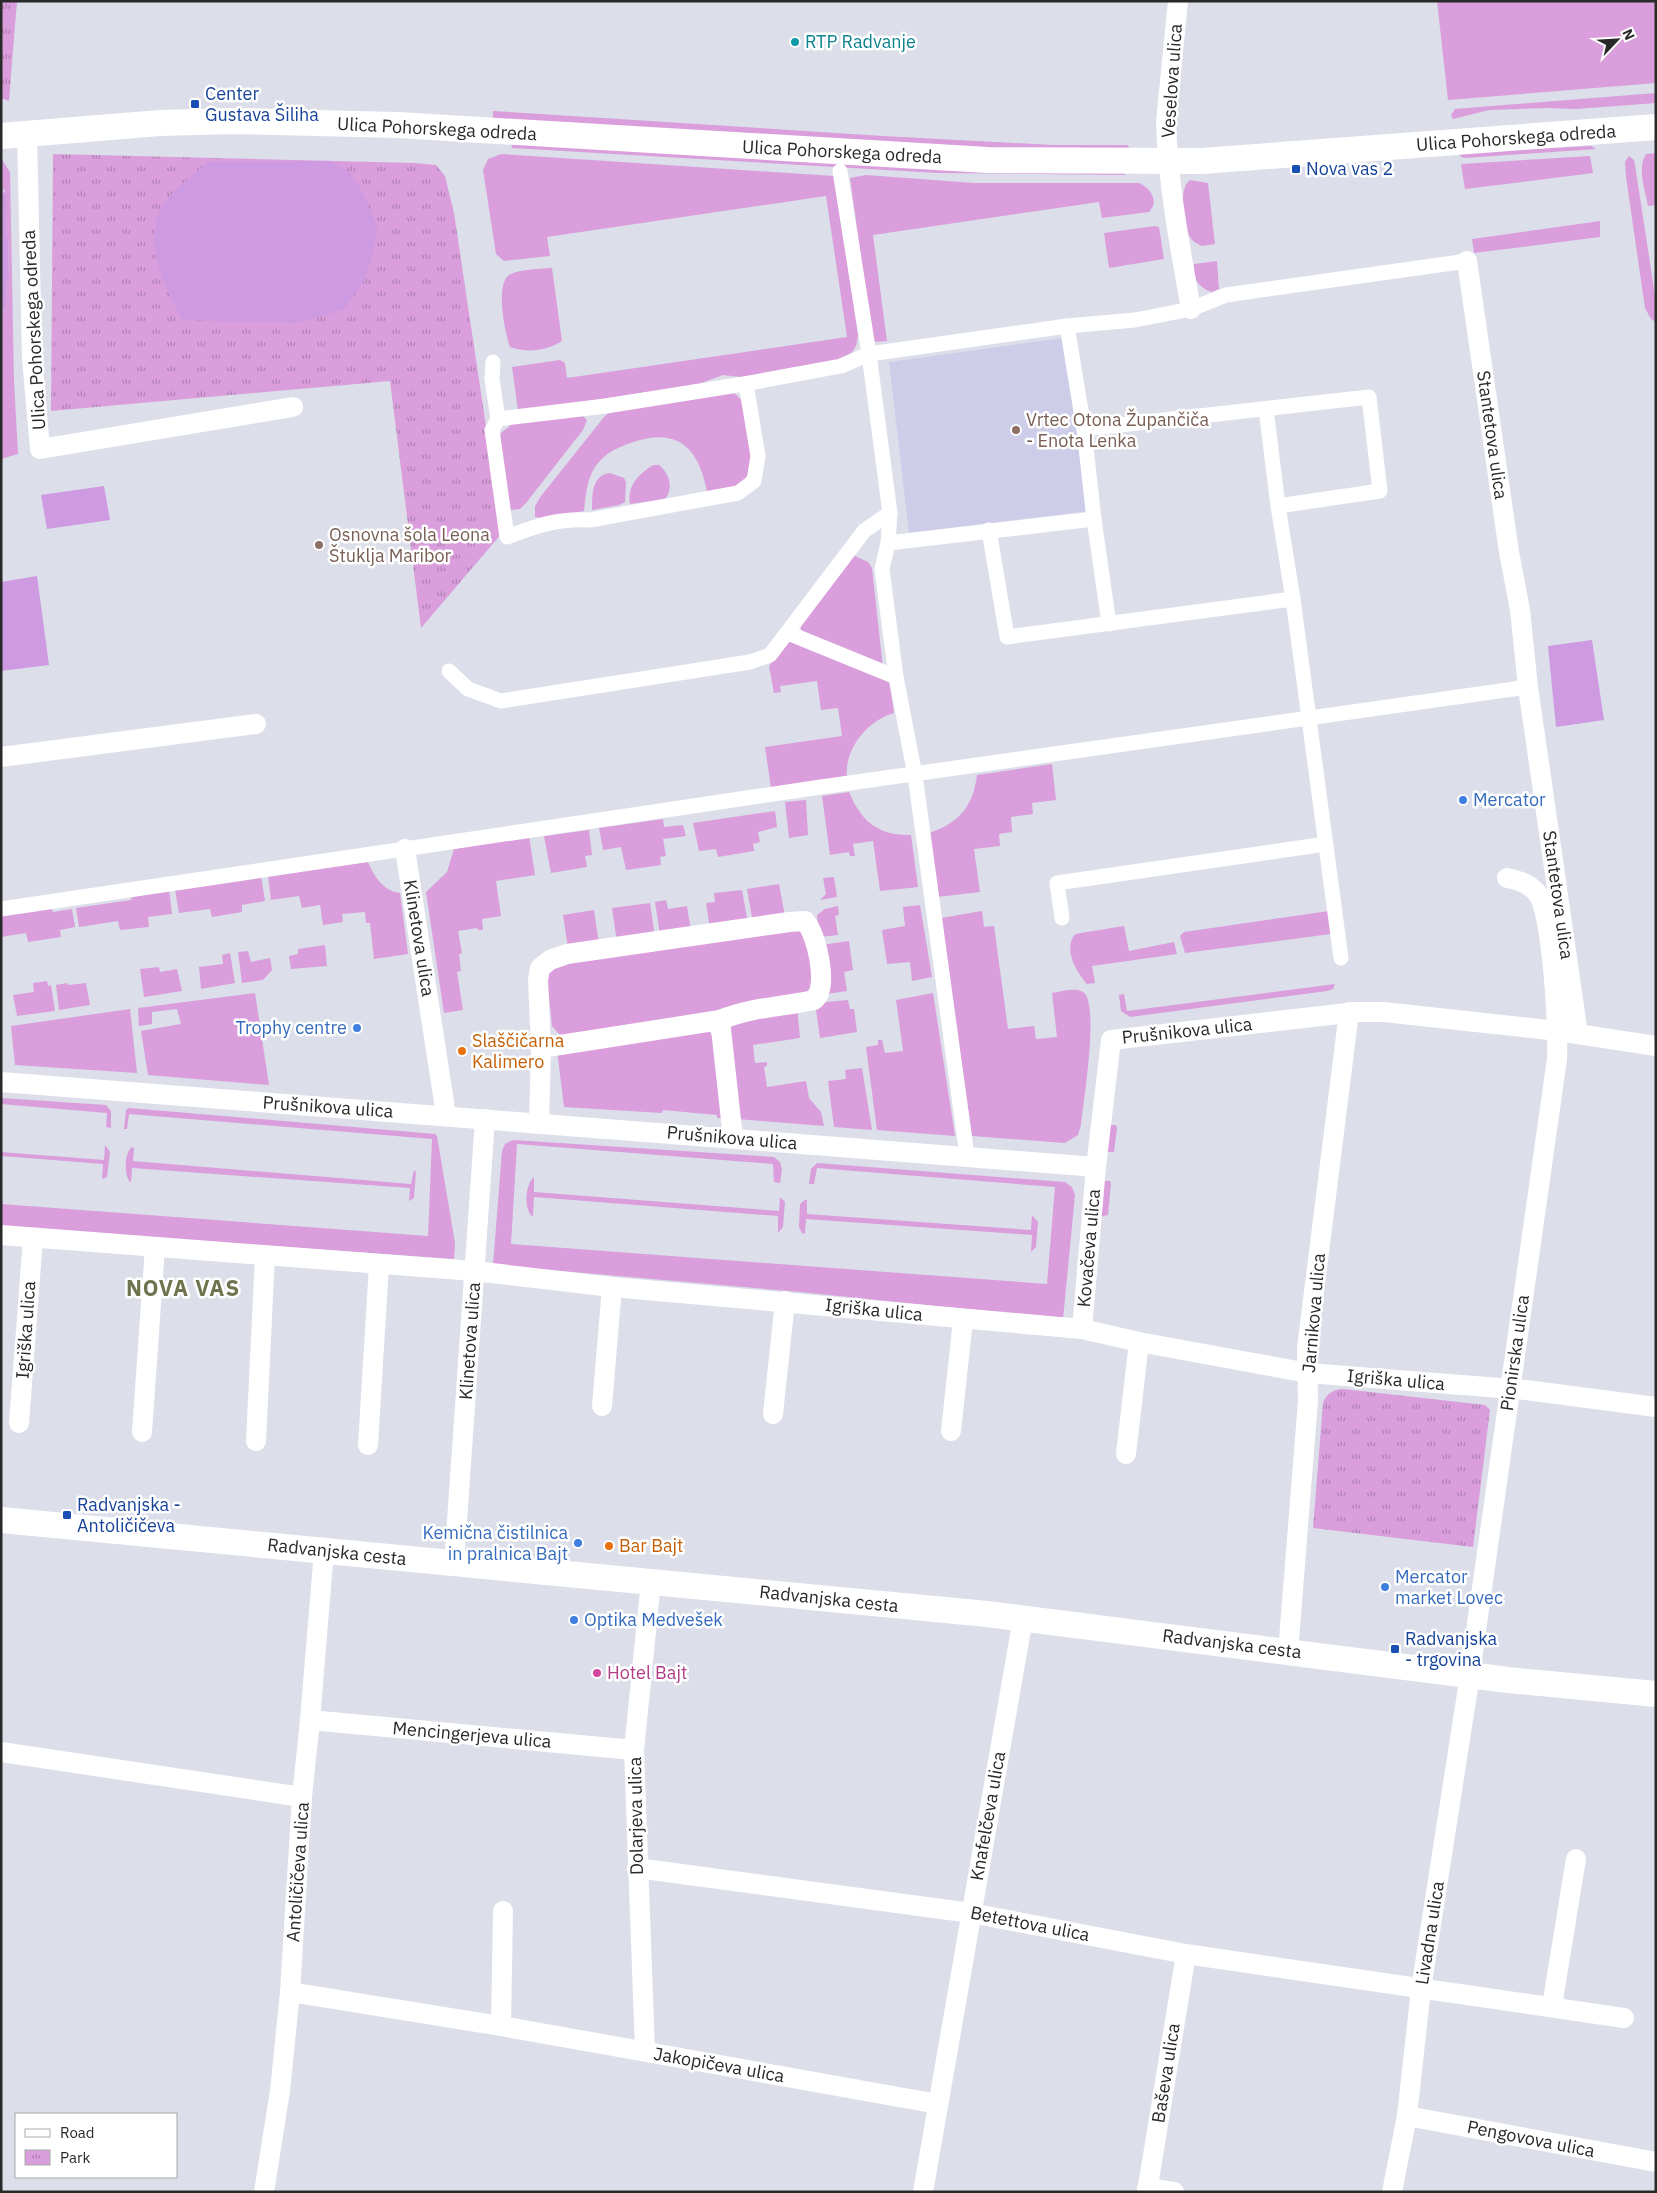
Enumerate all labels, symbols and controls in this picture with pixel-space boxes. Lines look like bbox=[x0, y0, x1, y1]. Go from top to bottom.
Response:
north arrow bbox=[1592, 15, 1642, 65]
street label: Veselova ulica bbox=[1156, 23, 1187, 139]
text: N bbox=[1618, 26, 1639, 43]
place label: RTP Radvanje bbox=[805, 30, 916, 53]
marker: RTP Radvanje bbox=[789, 36, 801, 48]
place label: Center Gustava Šiliha bbox=[205, 82, 319, 126]
marker: Center Gustava Šiliha bbox=[189, 98, 201, 110]
street label: Ulica Pohorskega odreda bbox=[336, 112, 538, 145]
street label: Ulica Pohorskega odreda bbox=[1415, 119, 1617, 156]
street label: Ulica Pohorskega odreda bbox=[741, 135, 943, 168]
place label: Nova vas 2 bbox=[1306, 157, 1393, 180]
marker: Nova vas 2 bbox=[1290, 163, 1302, 175]
street label: Ulica Pohorskega odreda bbox=[17, 229, 50, 431]
street label: Stantetova ulica bbox=[1472, 369, 1513, 501]
place label: Vrtec Otona Župančiča - Enota Lenka bbox=[1026, 408, 1209, 452]
marker: Vrtec Otona Župančiča - Enota Lenka bbox=[1010, 424, 1022, 436]
place label: Osnovna šola Leona Štuklja Maribor bbox=[329, 523, 490, 567]
marker: Osnovna šola Leona Štuklja Maribor bbox=[313, 539, 325, 551]
place label: Mercator bbox=[1473, 788, 1546, 811]
marker: Mercator bbox=[1457, 794, 1469, 806]
street label: Stantetova ulica bbox=[1538, 829, 1579, 961]
street label: Klinetova ulica bbox=[399, 878, 440, 998]
street label: Prušnikova ulica bbox=[1121, 1012, 1254, 1049]
place label: Trophy centre bbox=[235, 1016, 347, 1039]
marker: Trophy centre bbox=[351, 1022, 363, 1034]
place label: Slaščičarna Kalimero bbox=[472, 1029, 565, 1073]
marker: Slaščičarna Kalimero bbox=[456, 1045, 468, 1057]
street label: Prušnikova ulica bbox=[262, 1090, 395, 1123]
street label: Prušnikova ulica bbox=[666, 1120, 799, 1155]
street label: Kovačeva ulica bbox=[1072, 1187, 1105, 1308]
street label: Jarnikova ulica bbox=[1297, 1252, 1330, 1374]
district label: NOVA VAS bbox=[126, 1273, 240, 1302]
street label: Igriška ulica bbox=[11, 1280, 40, 1380]
street label: Klinetova ulica bbox=[454, 1281, 485, 1401]
street label: Igriška ulica bbox=[824, 1293, 924, 1326]
street label: Pionirska ulica bbox=[1495, 1293, 1534, 1413]
street label: Igriška ulica bbox=[1346, 1364, 1446, 1395]
place label: Radvanjska - Antoličičeva bbox=[77, 1493, 181, 1537]
marker: Radvanjska - Antoličičeva bbox=[61, 1509, 73, 1521]
place label: Kemična čistilnica in pralnica Bajt bbox=[423, 1521, 568, 1565]
street label: Radvanjska cesta bbox=[266, 1533, 408, 1570]
place label: Bar Bajt bbox=[619, 1534, 683, 1557]
marker: Kemična čistilnica in pralnica Bajt bbox=[572, 1537, 584, 1549]
marker: Bar Bajt bbox=[603, 1540, 615, 1552]
place label: Mercator market Lovec bbox=[1395, 1565, 1503, 1609]
street label: Radvanjska cesta bbox=[758, 1580, 900, 1617]
marker: Mercator market Lovec bbox=[1379, 1581, 1391, 1593]
place label: Optika Medvešek bbox=[584, 1608, 723, 1631]
marker: Optika Medvešek bbox=[568, 1614, 580, 1626]
street label: Radvanjska cesta bbox=[1161, 1624, 1303, 1663]
place label: Radvanjska - trgovina bbox=[1405, 1627, 1498, 1671]
marker: Radvanjska - trgovina bbox=[1389, 1643, 1401, 1655]
place label: Hotel Bajt bbox=[607, 1661, 687, 1684]
marker: Hotel Bajt bbox=[591, 1667, 603, 1679]
street label: Mencingerjeva ulica bbox=[392, 1716, 553, 1753]
street label: Knafelčeva ulica bbox=[965, 1749, 1010, 1882]
street label: Dolarjeva ulica bbox=[623, 1756, 648, 1875]
street label: Antoličičeva ulica bbox=[281, 1801, 314, 1943]
street label: Livadna ulica bbox=[1410, 1879, 1449, 1986]
street label: Betettova ulica bbox=[969, 1901, 1092, 1946]
street label: Baševa ulica bbox=[1146, 2021, 1185, 2124]
street label: Jakopičeva ulica bbox=[652, 2042, 787, 2087]
legend bbox=[15, 2113, 178, 2178]
street label: Pengovova ulica bbox=[1465, 2115, 1597, 2162]
text: Road bbox=[60, 2123, 95, 2142]
text: Park bbox=[60, 2148, 90, 2167]

